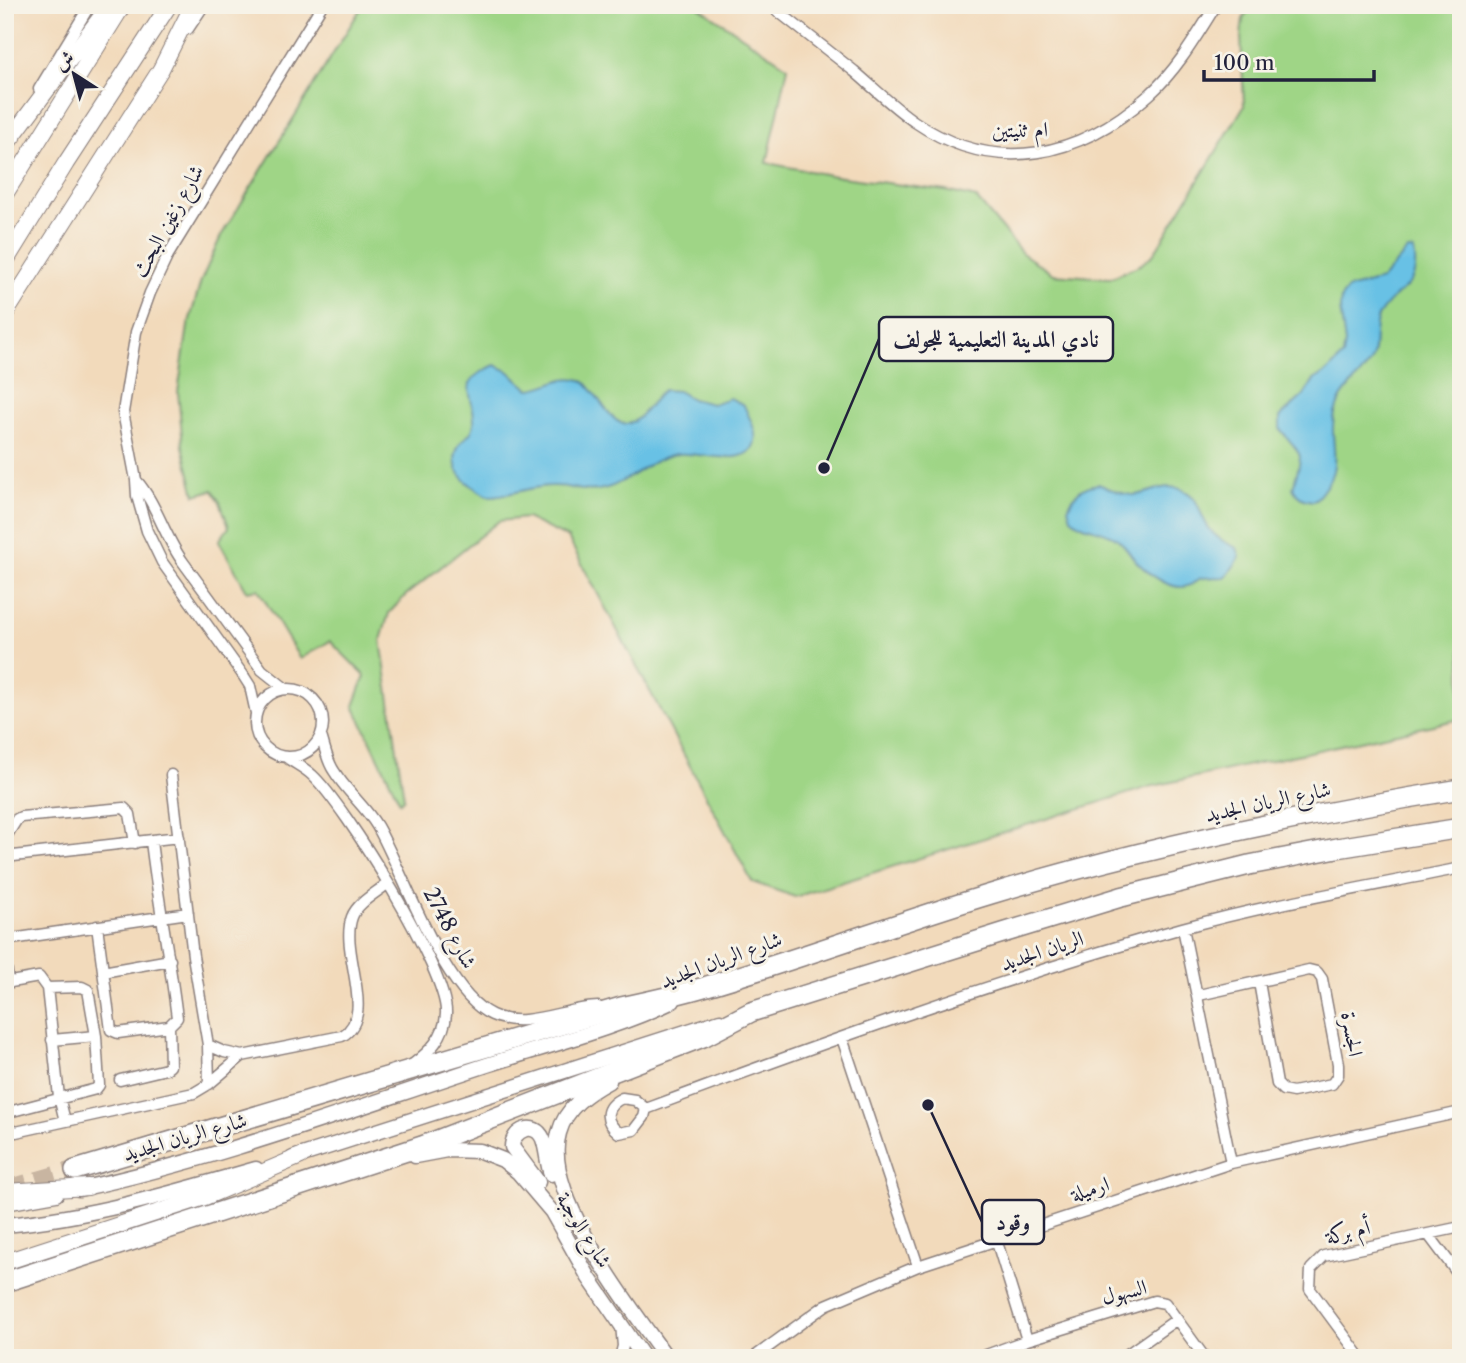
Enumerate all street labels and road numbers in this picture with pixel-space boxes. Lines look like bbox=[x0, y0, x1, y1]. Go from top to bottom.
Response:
street label: ام ثنيتين bbox=[992, 117, 1048, 148]
street label: شارع زغين البحث bbox=[126, 160, 214, 284]
street label: شارع الريان الجديد bbox=[1203, 776, 1334, 833]
street label: شارع 2748 bbox=[413, 883, 482, 975]
street label: الريان الجديد bbox=[997, 925, 1087, 977]
street label: شارع الريان الجديد bbox=[657, 926, 787, 999]
street label: الجسرة bbox=[1334, 1010, 1369, 1059]
street label: شارع الريان الجديد bbox=[120, 1107, 251, 1172]
street label: ارميلة bbox=[1067, 1171, 1112, 1207]
street label: شارع الوجبة bbox=[546, 1187, 617, 1275]
street label: أم بركة bbox=[1322, 1212, 1374, 1255]
street label: السهول bbox=[1099, 1274, 1150, 1311]

